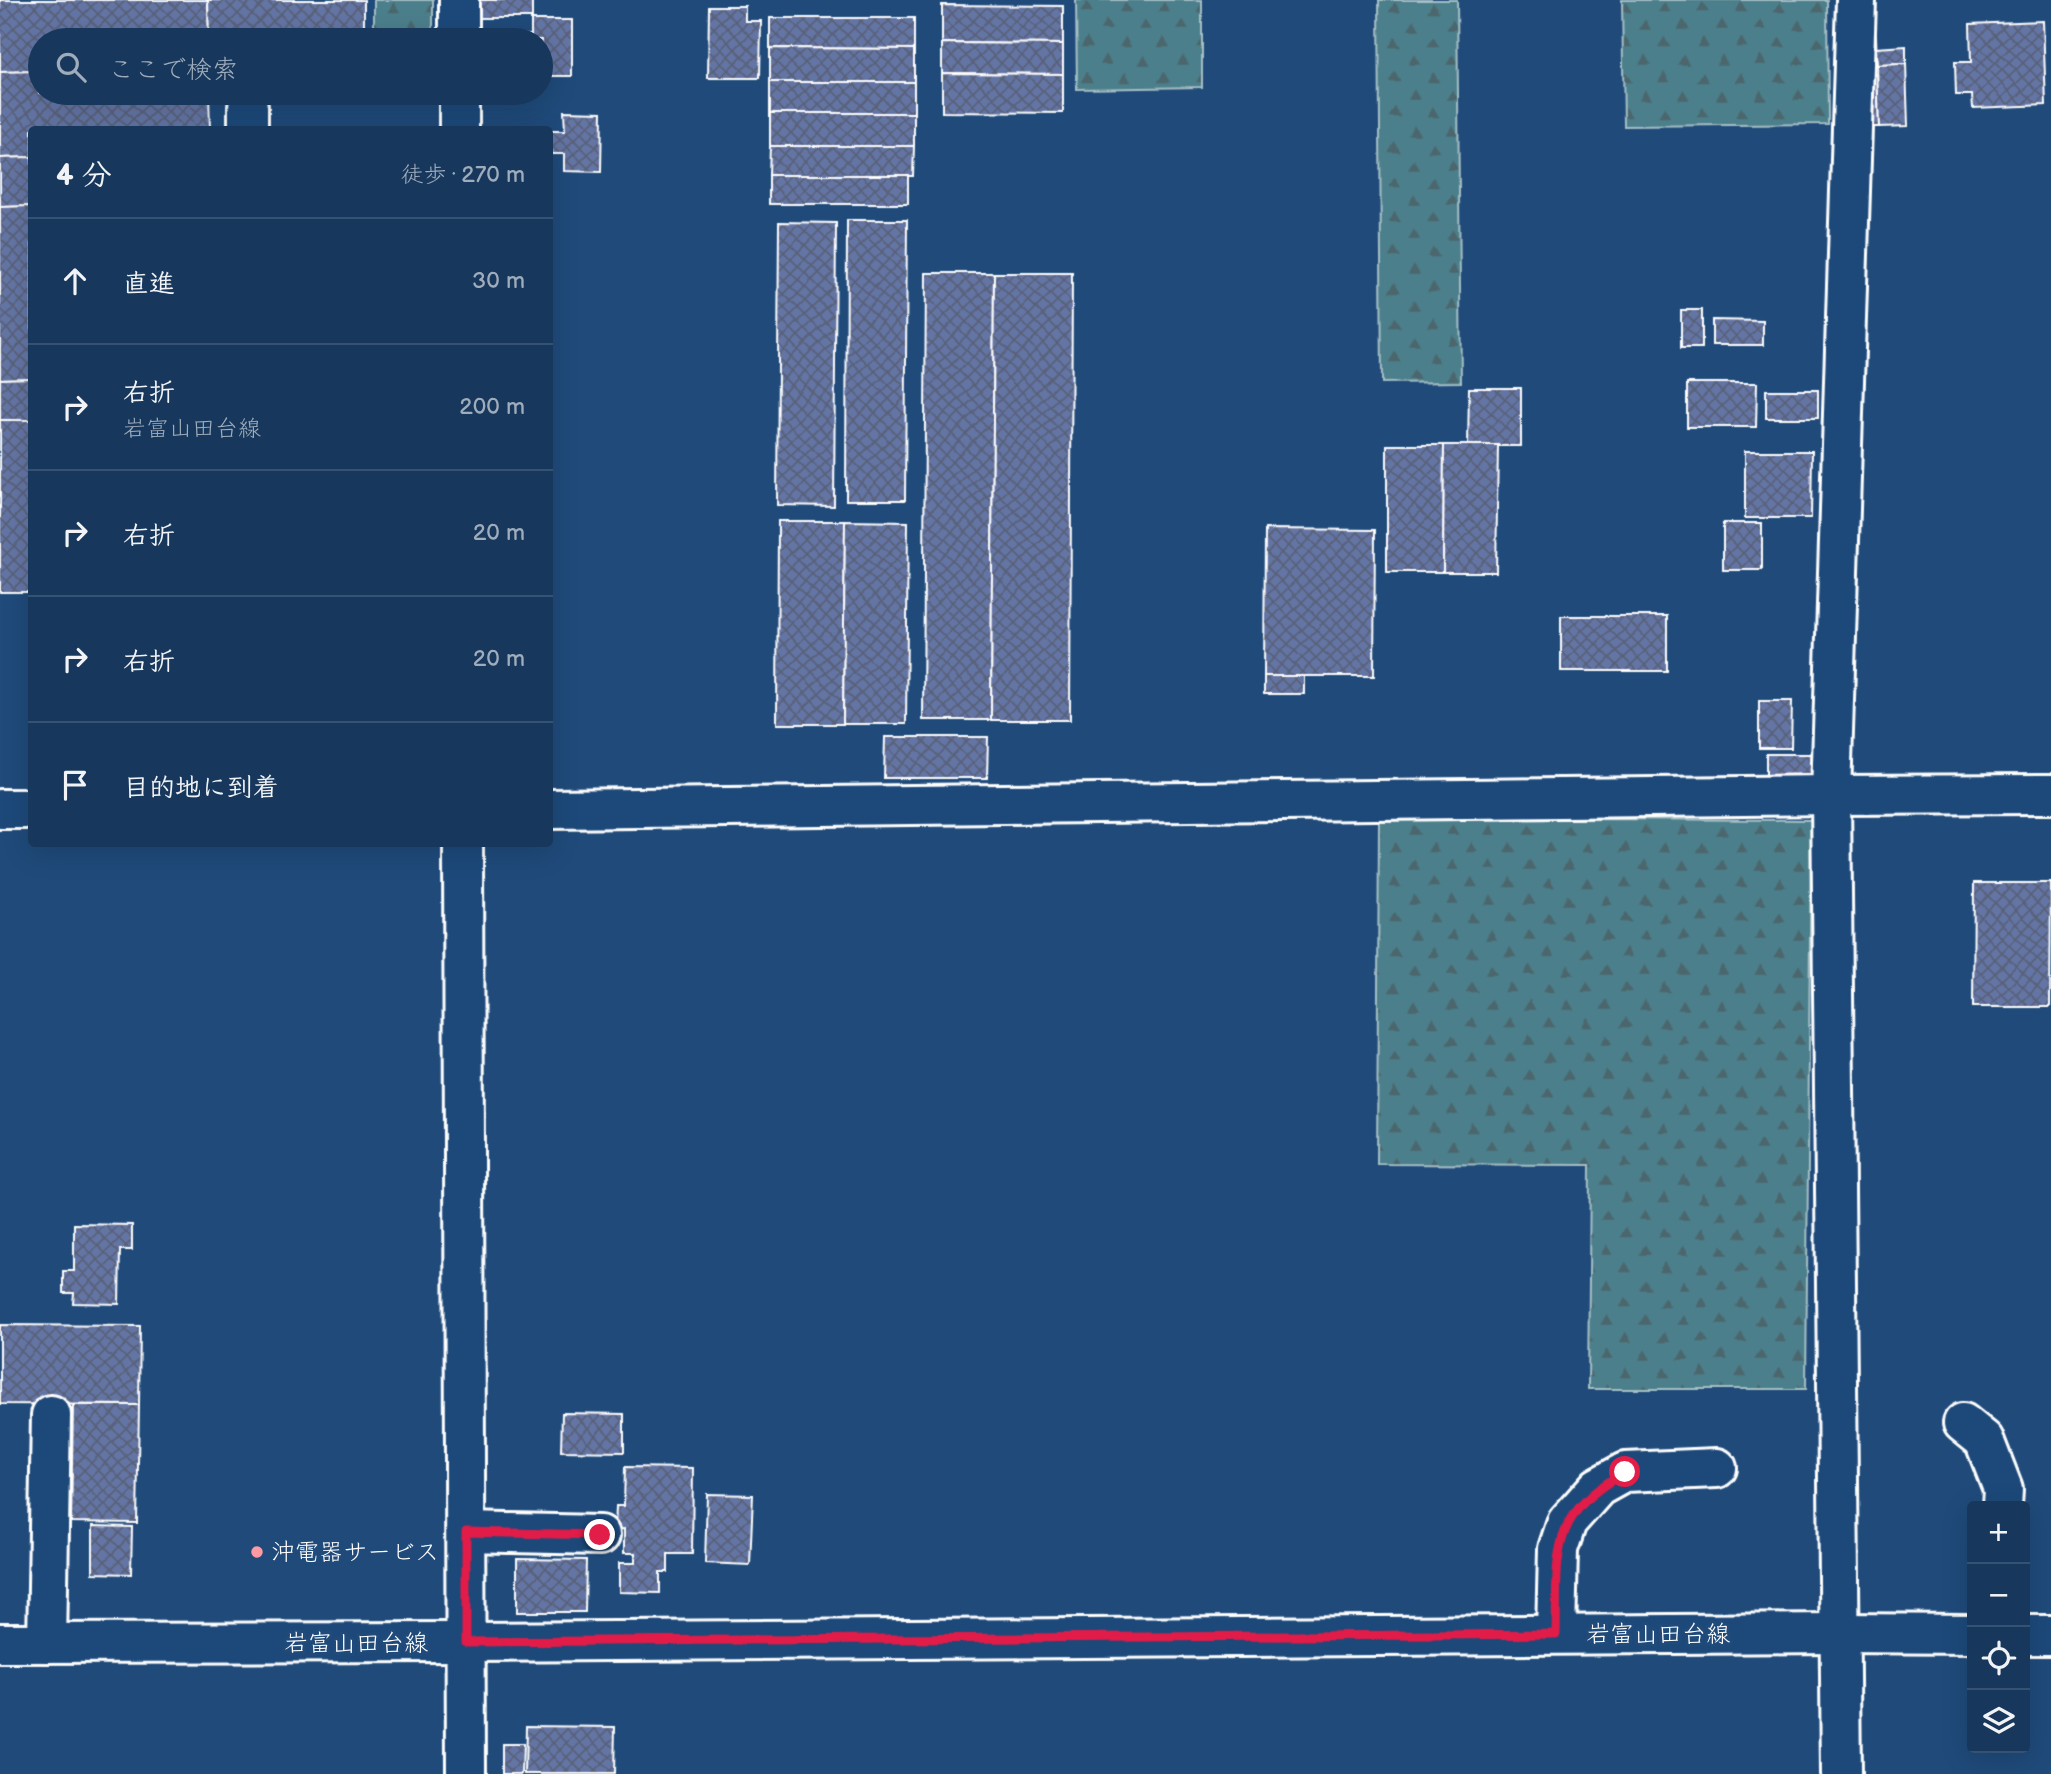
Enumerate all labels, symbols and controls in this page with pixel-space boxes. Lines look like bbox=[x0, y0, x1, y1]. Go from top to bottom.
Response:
search box bbox=[28, 28, 553, 105]
icon: search bbox=[52, 48, 90, 86]
text: ここで検索 bbox=[108, 55, 238, 86]
text: 4 分 bbox=[56, 158, 112, 194]
text: 徒歩 · 270 m bbox=[400, 161, 525, 189]
icon: ahead bbox=[56, 262, 94, 300]
text: 30 m bbox=[472, 267, 525, 295]
text: 直進 bbox=[123, 269, 175, 300]
text: 右折 bbox=[123, 378, 175, 409]
icon: right bbox=[56, 388, 94, 426]
text: 200 m bbox=[459, 393, 525, 421]
text: 岩富山田台線 bbox=[123, 415, 261, 443]
icon: right bbox=[56, 514, 94, 552]
text: 20 m bbox=[473, 519, 525, 547]
text: 右折 bbox=[123, 521, 175, 552]
icon: right bbox=[56, 640, 94, 678]
text: 20 m bbox=[473, 645, 525, 673]
text: 右折 bbox=[123, 647, 175, 678]
icon: arrive bbox=[56, 766, 94, 804]
text: 目的地に到着 bbox=[123, 773, 279, 804]
route start bbox=[1609, 1456, 1640, 1487]
map controls bbox=[1967, 1501, 2030, 1753]
button: + bbox=[1967, 1501, 2030, 1564]
route end bbox=[584, 1519, 615, 1550]
place label: 沖電器サービス bbox=[271, 1538, 439, 1567]
marker: 沖電器サービス bbox=[249, 1544, 265, 1560]
button: − bbox=[1967, 1564, 2030, 1627]
street label: 岩富山田台線 bbox=[1586, 1620, 1730, 1649]
button: locate bbox=[1967, 1627, 2030, 1690]
street label: 岩富山田台線 bbox=[284, 1629, 428, 1658]
button: layers bbox=[1967, 1690, 2030, 1753]

